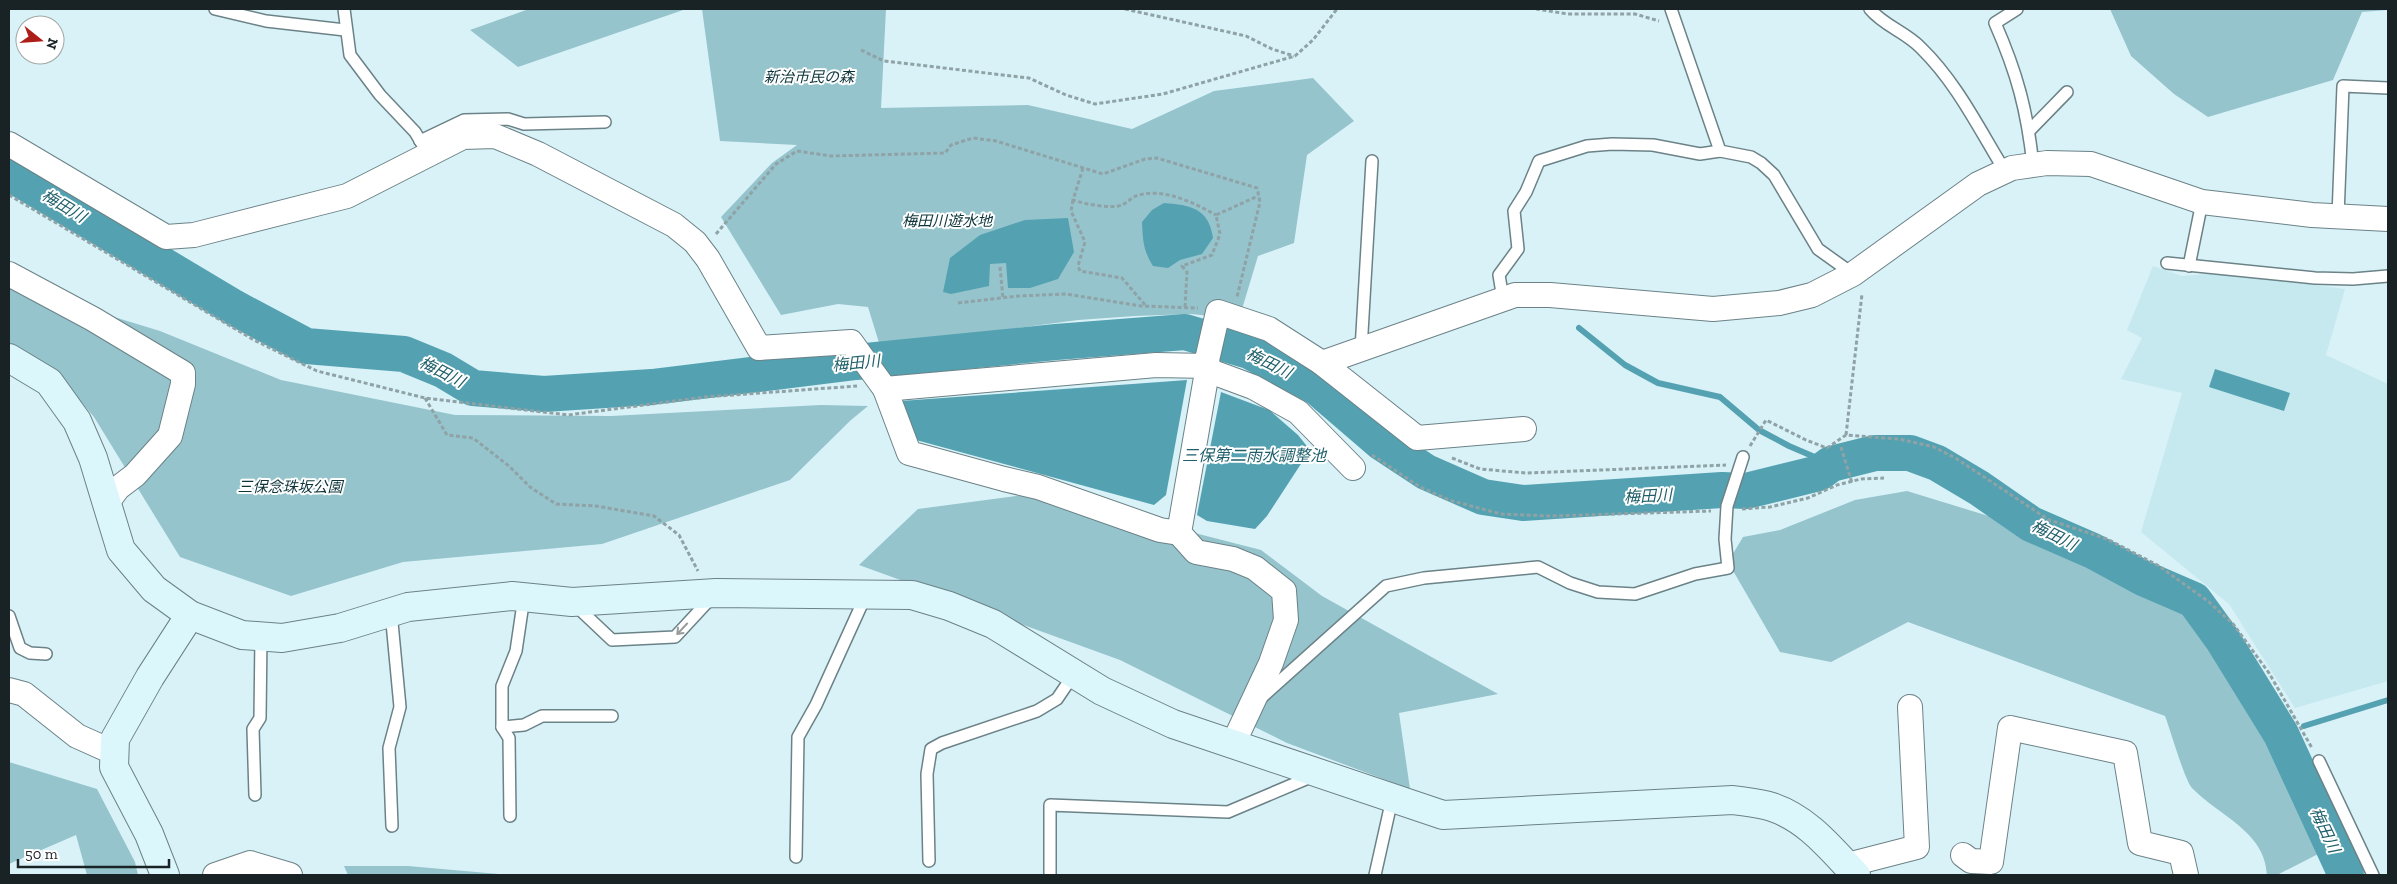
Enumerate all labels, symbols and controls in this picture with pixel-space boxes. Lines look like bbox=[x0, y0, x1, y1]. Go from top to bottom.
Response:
north arrow bbox=[15, 15, 65, 65]
text: N bbox=[42, 36, 62, 52]
park label: 新治市民の森 bbox=[764, 68, 856, 86]
water label: 梅田川 bbox=[39, 185, 91, 228]
park label: 梅田川遊水地 bbox=[902, 212, 994, 230]
water label: 梅田川 bbox=[1243, 344, 1297, 383]
water label: 梅田川 bbox=[831, 351, 883, 375]
water label: 梅田川 bbox=[416, 353, 469, 392]
water label: 三保第二雨水調整池 bbox=[1182, 446, 1328, 465]
park label: 三保念珠坂公園 bbox=[237, 478, 344, 496]
water label: 梅田川 bbox=[1624, 485, 1674, 507]
water label: 梅田川 bbox=[2028, 516, 2082, 555]
one-way arrow bbox=[676, 622, 688, 635]
water label: 梅田川 bbox=[2306, 804, 2345, 858]
scale bar bbox=[18, 836, 169, 868]
text: 50 m bbox=[25, 845, 58, 863]

